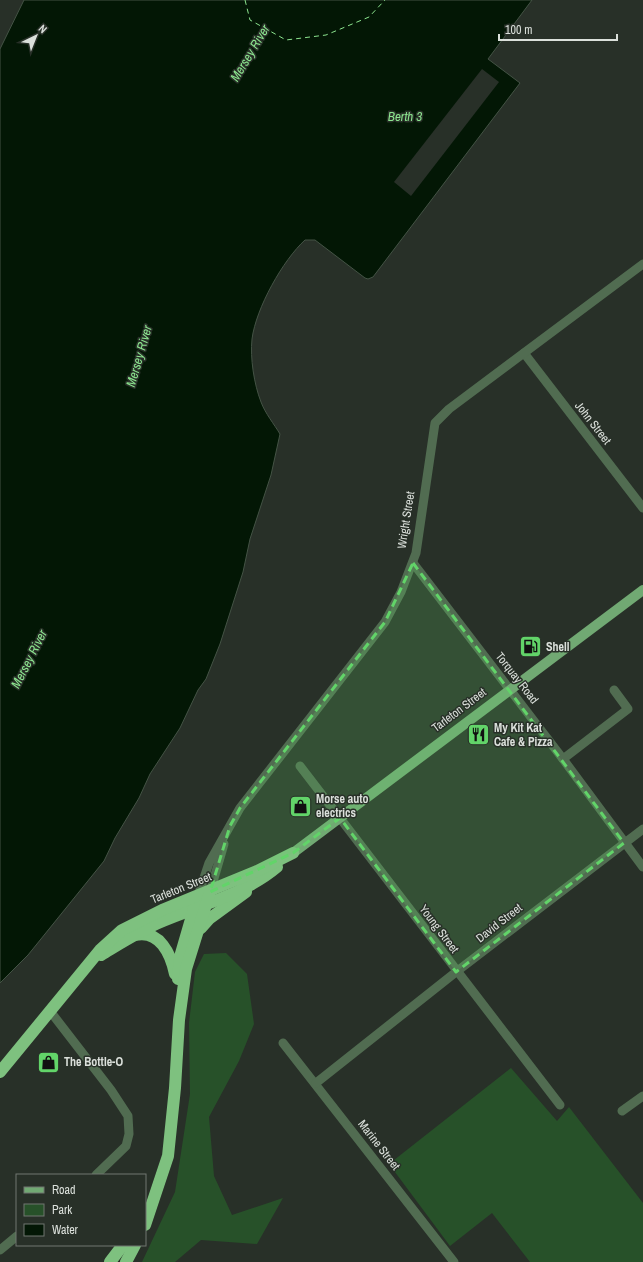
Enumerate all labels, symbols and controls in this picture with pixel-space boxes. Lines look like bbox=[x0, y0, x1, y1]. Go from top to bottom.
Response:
north arrow bbox=[16, 16, 56, 56]
scale bar bbox=[499, 16, 617, 42]
text: N bbox=[36, 21, 50, 36]
water label: Mersey River bbox=[226, 21, 274, 85]
text: 100 m bbox=[505, 22, 532, 38]
water label: Berth 3 bbox=[388, 108, 422, 125]
water label: Mersey River bbox=[122, 323, 156, 389]
street label: John Street bbox=[571, 398, 615, 448]
street label: Wright Street bbox=[394, 490, 418, 550]
water label: Mersey River bbox=[7, 627, 51, 691]
fuel station icon: Shell bbox=[518, 634, 544, 660]
place label: Shell bbox=[546, 639, 570, 655]
street label: Torquay Road bbox=[492, 649, 542, 707]
street label: Tarleton Street bbox=[429, 684, 490, 736]
place label: My Kit Kat Cafe & Pizza bbox=[494, 720, 553, 750]
restaurant icon: My Kit Kat Cafe & Pizza bbox=[465, 722, 491, 748]
place label: Morse auto electrics bbox=[316, 791, 369, 821]
shop icon: Morse auto electrics bbox=[288, 793, 314, 819]
street label: Tarleton Street bbox=[148, 868, 214, 907]
street label: David Street bbox=[473, 900, 526, 946]
street label: Young Street bbox=[416, 902, 463, 957]
shop icon: The Bottle-O bbox=[35, 1049, 61, 1075]
place label: The Bottle-O bbox=[64, 1054, 123, 1070]
street label: Marine Street bbox=[354, 1117, 404, 1174]
legend bbox=[16, 1174, 146, 1246]
text: Road bbox=[52, 1182, 76, 1198]
text: Park bbox=[52, 1202, 72, 1218]
text: Water bbox=[52, 1222, 79, 1238]

